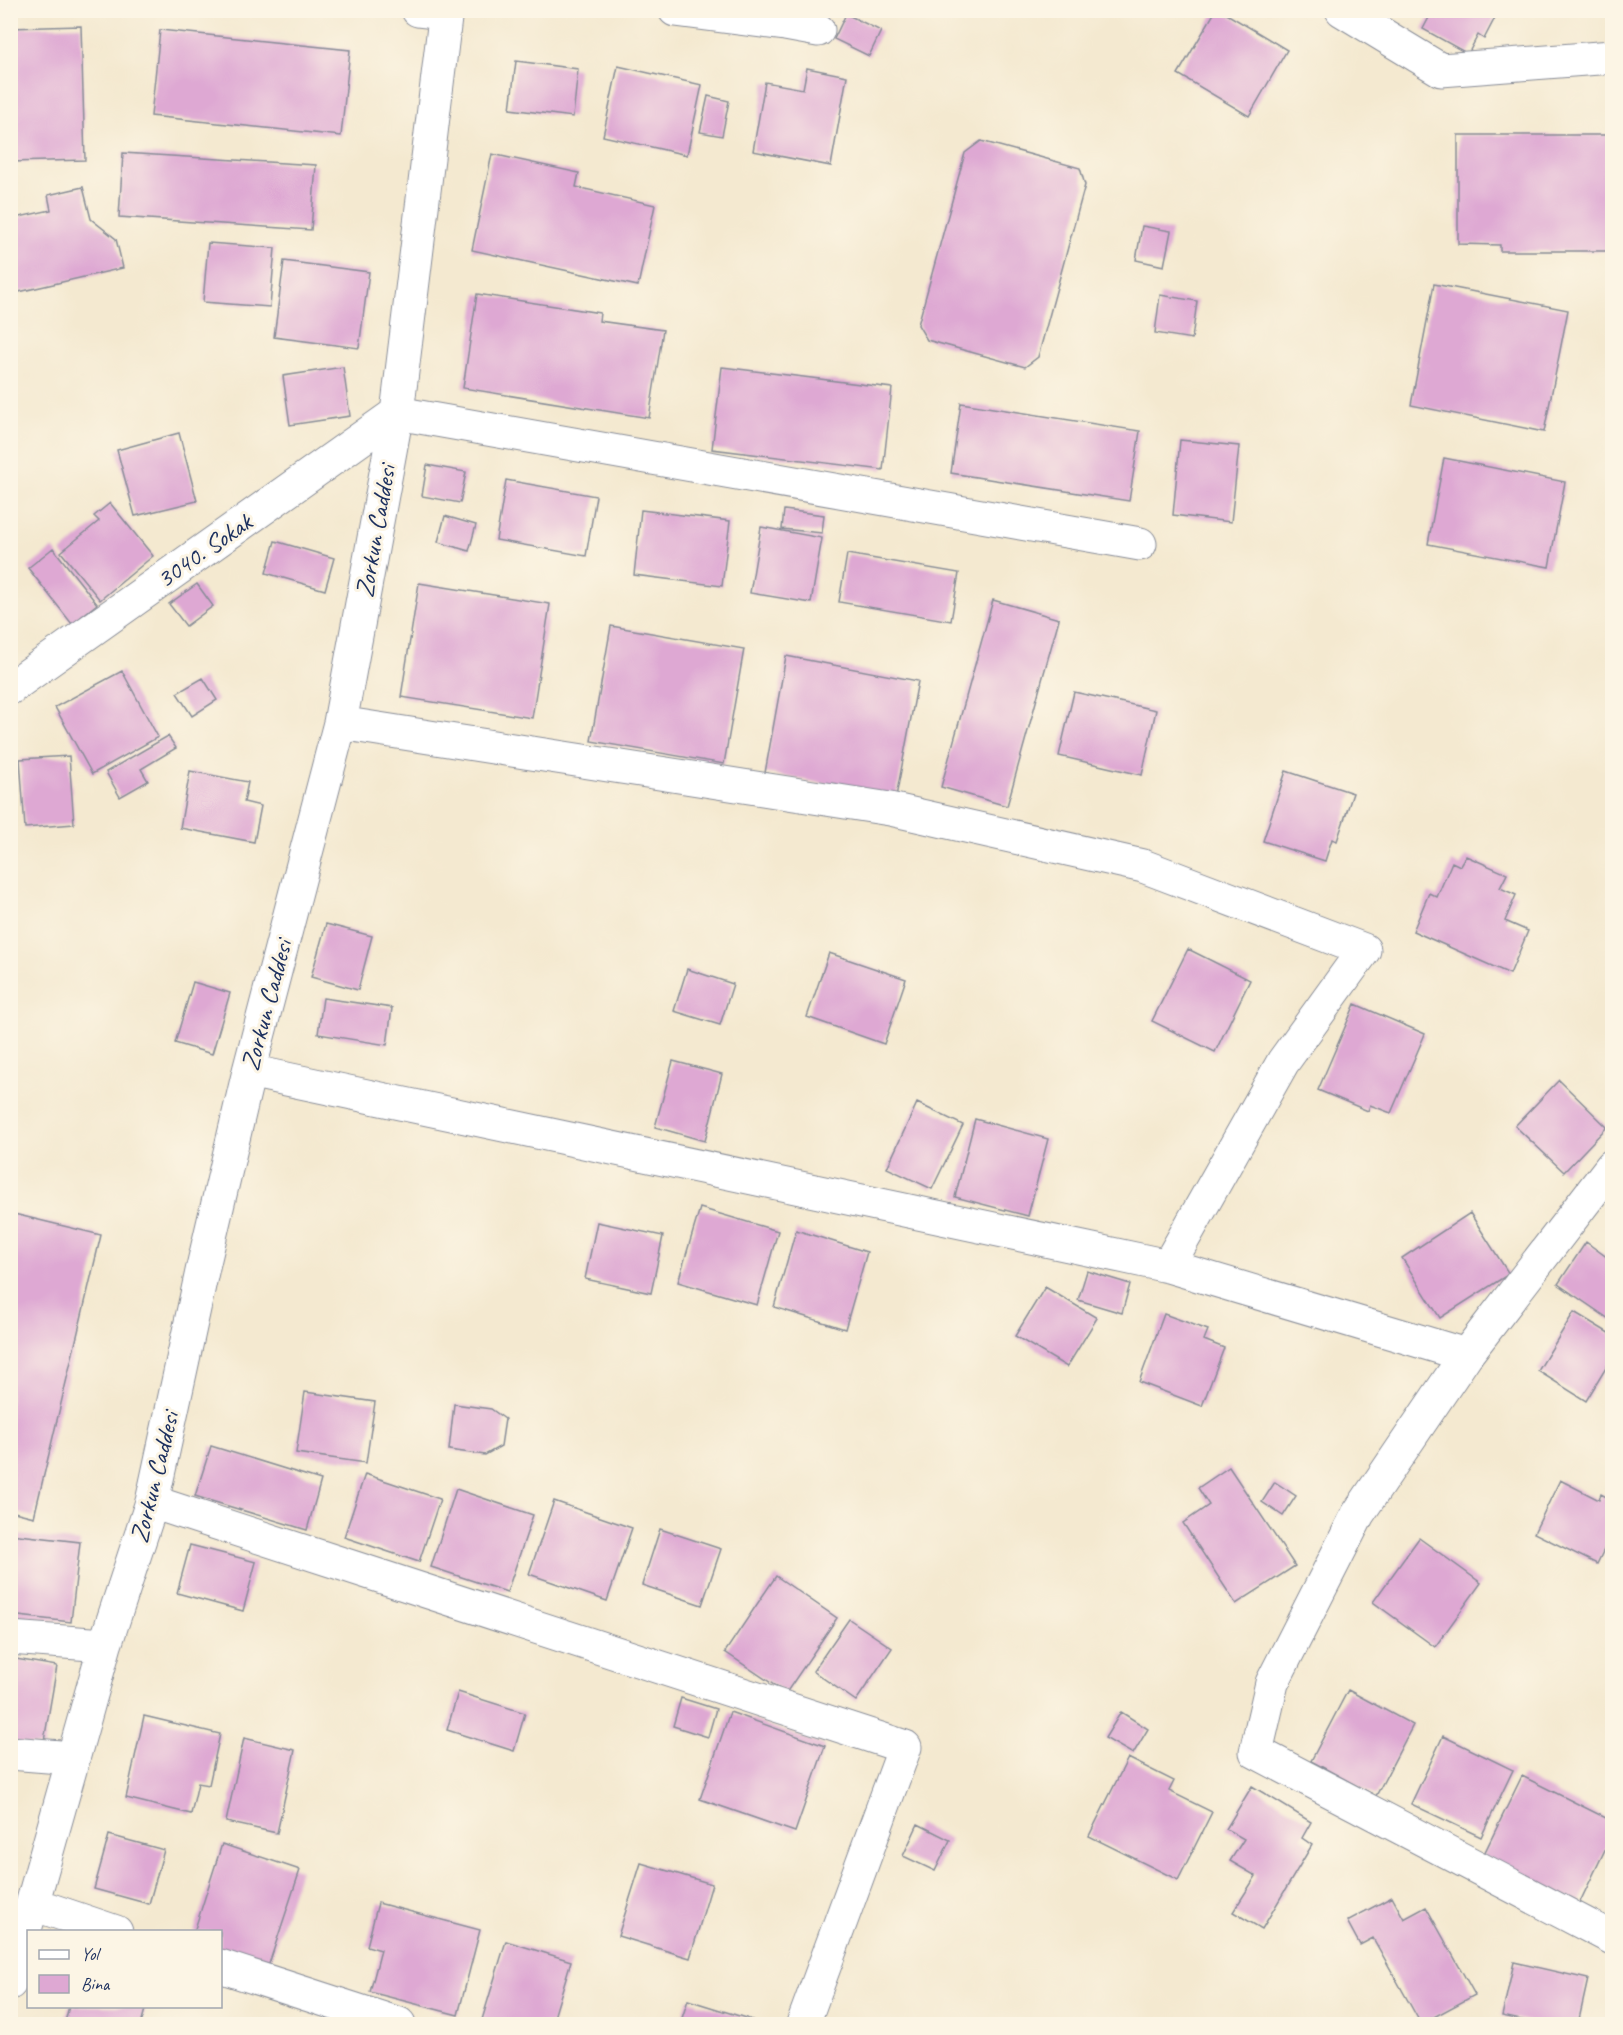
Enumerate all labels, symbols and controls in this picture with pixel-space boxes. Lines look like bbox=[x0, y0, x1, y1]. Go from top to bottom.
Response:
street label: Zorkun Caddesi bbox=[348, 459, 404, 600]
street label: 3040. Sokak bbox=[150, 505, 260, 595]
street label: Zorkun Caddesi bbox=[233, 933, 301, 1074]
street label: Zorkun Caddesi bbox=[122, 1405, 187, 1546]
legend bbox=[27, 1930, 222, 2008]
text: Yol bbox=[81, 1943, 101, 1965]
text: Bina bbox=[81, 1973, 111, 1995]

